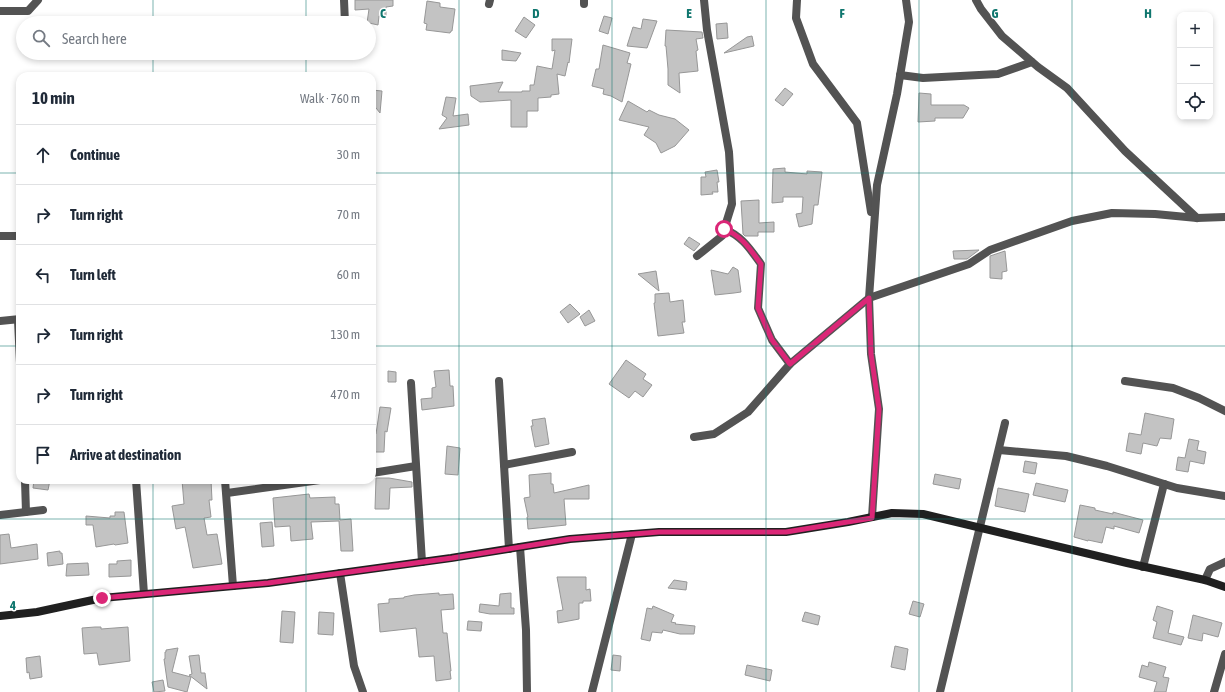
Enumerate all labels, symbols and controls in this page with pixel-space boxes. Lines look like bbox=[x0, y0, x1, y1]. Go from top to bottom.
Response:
text: C bbox=[380, 6, 386, 21]
text: D bbox=[532, 6, 540, 21]
text: E bbox=[686, 6, 692, 21]
text: F bbox=[839, 6, 845, 21]
text: G bbox=[992, 6, 999, 21]
text: H bbox=[1144, 6, 1152, 21]
map controls bbox=[1177, 12, 1213, 120]
button: + bbox=[1177, 12, 1213, 48]
search box bbox=[16, 16, 376, 60]
icon: search bbox=[30, 27, 52, 49]
text: Search here bbox=[62, 30, 127, 47]
button: − bbox=[1177, 48, 1213, 84]
button: locate bbox=[1177, 84, 1213, 120]
text: 10 min bbox=[32, 88, 75, 108]
text: Walk · 760 m bbox=[300, 91, 360, 106]
icon: ahead bbox=[32, 144, 54, 166]
text: Continue bbox=[70, 146, 120, 163]
text: 30 m bbox=[337, 147, 360, 162]
icon: right bbox=[32, 204, 54, 226]
text: Turn right bbox=[70, 206, 123, 223]
text: 70 m bbox=[337, 207, 360, 222]
route start bbox=[715, 220, 733, 238]
icon: left bbox=[32, 264, 54, 286]
text: Turn left bbox=[70, 266, 116, 283]
text: 60 m bbox=[337, 267, 360, 282]
icon: right bbox=[32, 324, 54, 346]
text: Turn right bbox=[70, 326, 123, 343]
text: 130 m bbox=[331, 327, 360, 342]
icon: right bbox=[32, 384, 54, 406]
text: Turn right bbox=[70, 386, 123, 403]
text: 470 m bbox=[331, 387, 360, 402]
icon: arrive bbox=[32, 444, 54, 466]
text: Arrive at destination bbox=[70, 446, 181, 463]
route end bbox=[93, 589, 111, 607]
text: 4 bbox=[9, 598, 16, 613]

